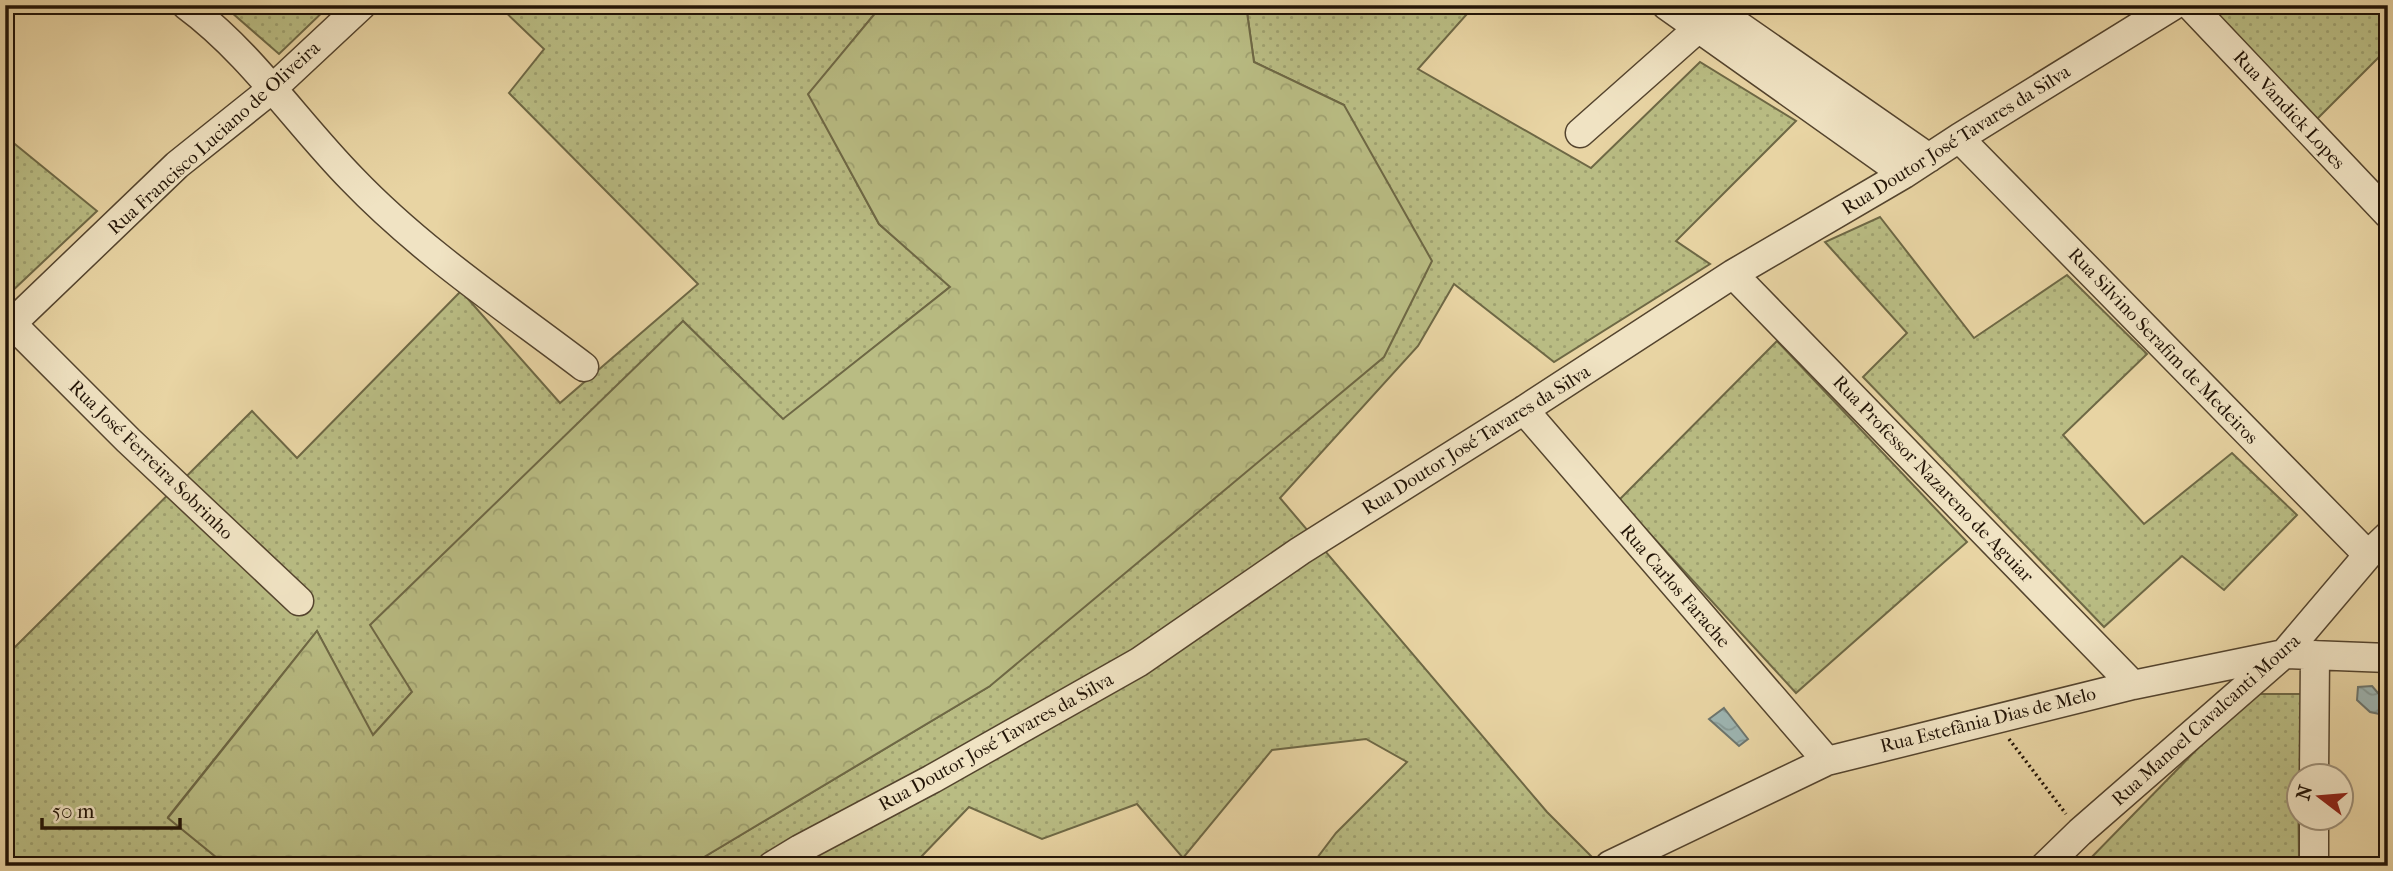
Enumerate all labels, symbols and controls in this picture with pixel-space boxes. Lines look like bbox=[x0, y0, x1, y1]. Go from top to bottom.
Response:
street label: Rua Francisco Luciano de Oliveira bbox=[103, 37, 325, 239]
street label: Rua Vandick Lopes bbox=[2228, 46, 2350, 174]
street label: Rua Doutor José Tavares da Silva bbox=[1838, 60, 2074, 220]
street label: Rua Silvino Serafim de Medeiros bbox=[2063, 243, 2263, 449]
street label: Rua Doutor José Tavares da Silva bbox=[1358, 360, 1594, 520]
street label: Rua Professor Nazareno de Aguiar bbox=[1828, 371, 2038, 588]
street label: Rua José Ferreira Sobrinho bbox=[64, 376, 238, 544]
street label: Rua Carlos Farache bbox=[1615, 520, 1735, 652]
street label: Rua Manoel Cavalcanti Moura bbox=[2107, 629, 2305, 810]
street label: Rua Doutor José Tavares da Silva bbox=[875, 668, 1117, 816]
street label: Rua Estefânia Dias de Melo bbox=[1878, 682, 2098, 757]
north arrow bbox=[2284, 762, 2354, 832]
text: N bbox=[2292, 782, 2317, 803]
scale bar bbox=[42, 787, 180, 831]
text: 50 m bbox=[52, 799, 95, 823]

